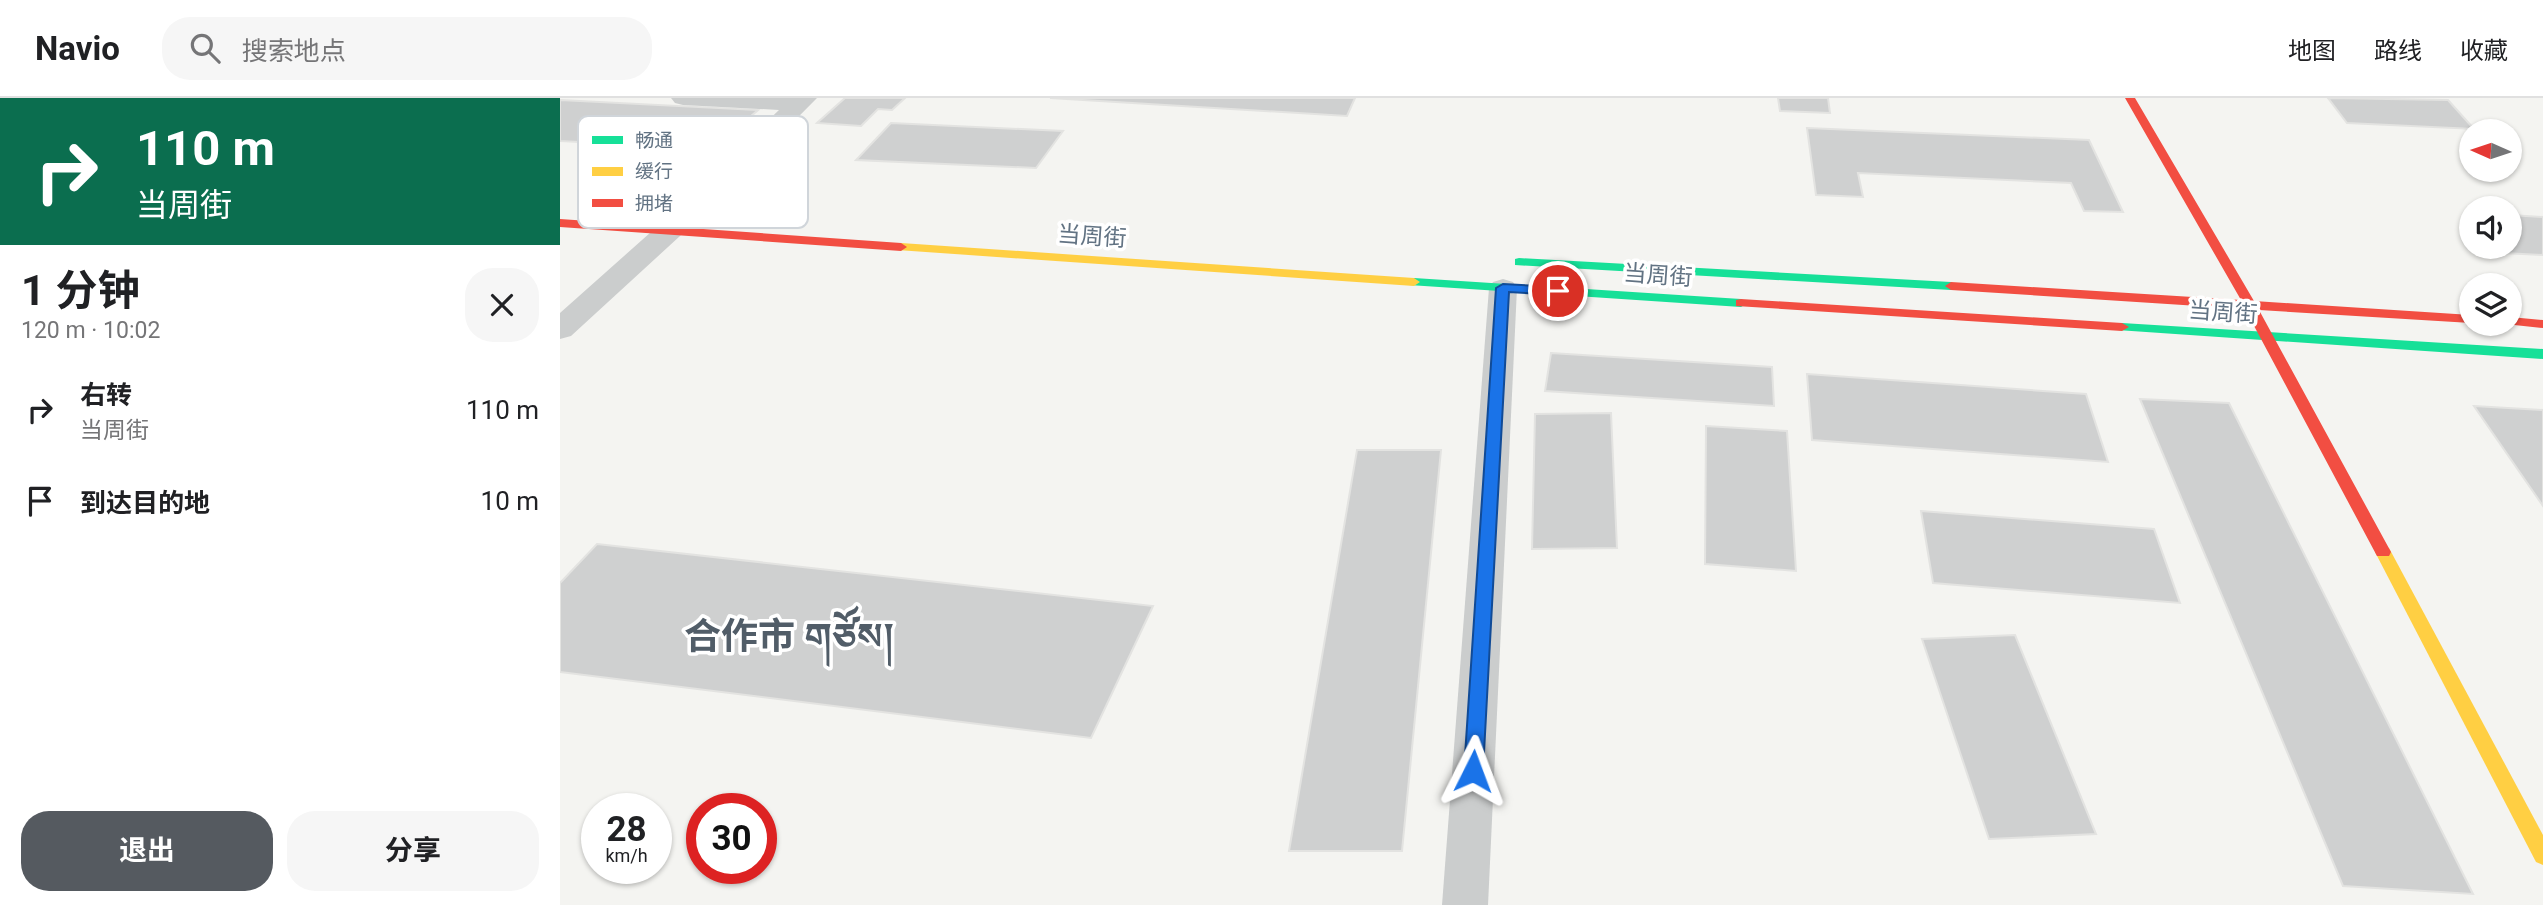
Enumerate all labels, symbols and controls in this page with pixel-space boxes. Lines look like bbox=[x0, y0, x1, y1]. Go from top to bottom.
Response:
search box bbox=[162, 17, 652, 80]
text: Navio bbox=[35, 29, 120, 68]
icon: search bbox=[186, 29, 224, 67]
text: 搜索地点 bbox=[242, 36, 346, 66]
text: 地图 bbox=[2288, 37, 2336, 65]
text: 路线 bbox=[2374, 37, 2422, 65]
text: 收藏 bbox=[2460, 37, 2508, 65]
legend bbox=[578, 116, 808, 228]
north arrow bbox=[2459, 119, 2522, 182]
map controls bbox=[2459, 119, 2522, 336]
text: 110 m bbox=[136, 120, 275, 177]
icon: right bbox=[21, 126, 112, 217]
text: 畅通 bbox=[635, 129, 673, 152]
text: 缓行 bbox=[635, 160, 673, 183]
text: 当周街 bbox=[136, 186, 232, 224]
text: 拥堵 bbox=[635, 192, 673, 215]
button: sound bbox=[2459, 196, 2522, 259]
street label: 当周街 bbox=[1057, 221, 1127, 252]
street label: 当周街 bbox=[1623, 260, 1693, 291]
pin bbox=[1528, 261, 1588, 321]
text: 1 分钟 bbox=[21, 266, 140, 315]
button: close bbox=[465, 268, 539, 342]
icon: arrive bbox=[1539, 272, 1577, 310]
button: layers bbox=[2459, 273, 2522, 336]
street label: 当周街 bbox=[2188, 297, 2258, 328]
text: 120 m · 10:02 bbox=[21, 317, 160, 344]
text: 右转 bbox=[80, 380, 132, 410]
icon: right bbox=[21, 391, 59, 429]
text: 110 m bbox=[466, 395, 539, 425]
text: 当周街 bbox=[80, 417, 149, 444]
icon: arrive bbox=[21, 482, 59, 520]
text: 10 m bbox=[481, 486, 539, 516]
text: 到达目的地 bbox=[80, 488, 210, 518]
district label: 合作市 གཙོས། bbox=[684, 605, 894, 667]
position arrow bbox=[1436, 734, 1510, 808]
speed limit sign: 30 bbox=[686, 793, 777, 884]
text: 28 bbox=[606, 809, 647, 850]
button: 退出 bbox=[21, 811, 273, 891]
button: 分享 bbox=[287, 811, 539, 891]
text: km/h bbox=[605, 845, 648, 866]

